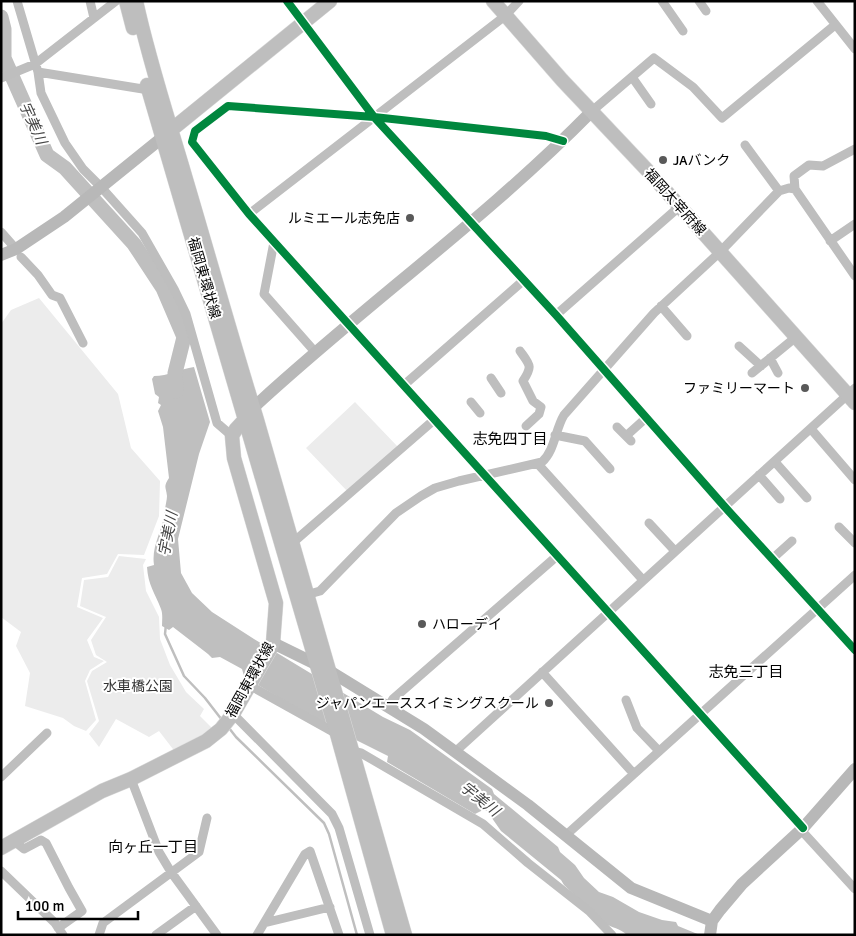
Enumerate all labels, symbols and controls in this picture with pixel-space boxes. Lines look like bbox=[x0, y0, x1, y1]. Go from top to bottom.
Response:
water label: 宇美川 bbox=[16, 99, 51, 149]
place label: JAバンク bbox=[673, 152, 730, 169]
marker: JAバンク bbox=[657, 154, 669, 166]
street label: 福岡太宰府線 bbox=[641, 165, 709, 239]
place label: ルミエール志免店 bbox=[288, 210, 400, 227]
marker: ルミエール志免店 bbox=[404, 212, 416, 224]
street label: 福岡東環状線 bbox=[184, 235, 224, 321]
place label: ファミリーマート bbox=[683, 380, 795, 397]
marker: ファミリーマート bbox=[799, 382, 811, 394]
district label: 志免四丁目 bbox=[472, 430, 548, 448]
water label: 宇美川 bbox=[155, 508, 182, 558]
place label: ハローデイ bbox=[432, 616, 502, 633]
marker: ハローデイ bbox=[416, 618, 428, 630]
street label: 福岡東環状線 bbox=[222, 639, 278, 721]
district label: 志免三丁目 bbox=[708, 663, 784, 681]
park label: 水車橋公園 bbox=[103, 678, 173, 695]
place label: ジャパンエーススイミングスクール bbox=[316, 695, 539, 712]
marker: ジャパンエーススイミングスクール bbox=[543, 697, 555, 709]
water label: 宇美川 bbox=[457, 778, 505, 821]
district label: 向ヶ丘一丁目 bbox=[108, 838, 198, 856]
scale bar bbox=[18, 888, 138, 920]
text: 100 m bbox=[25, 897, 65, 915]

